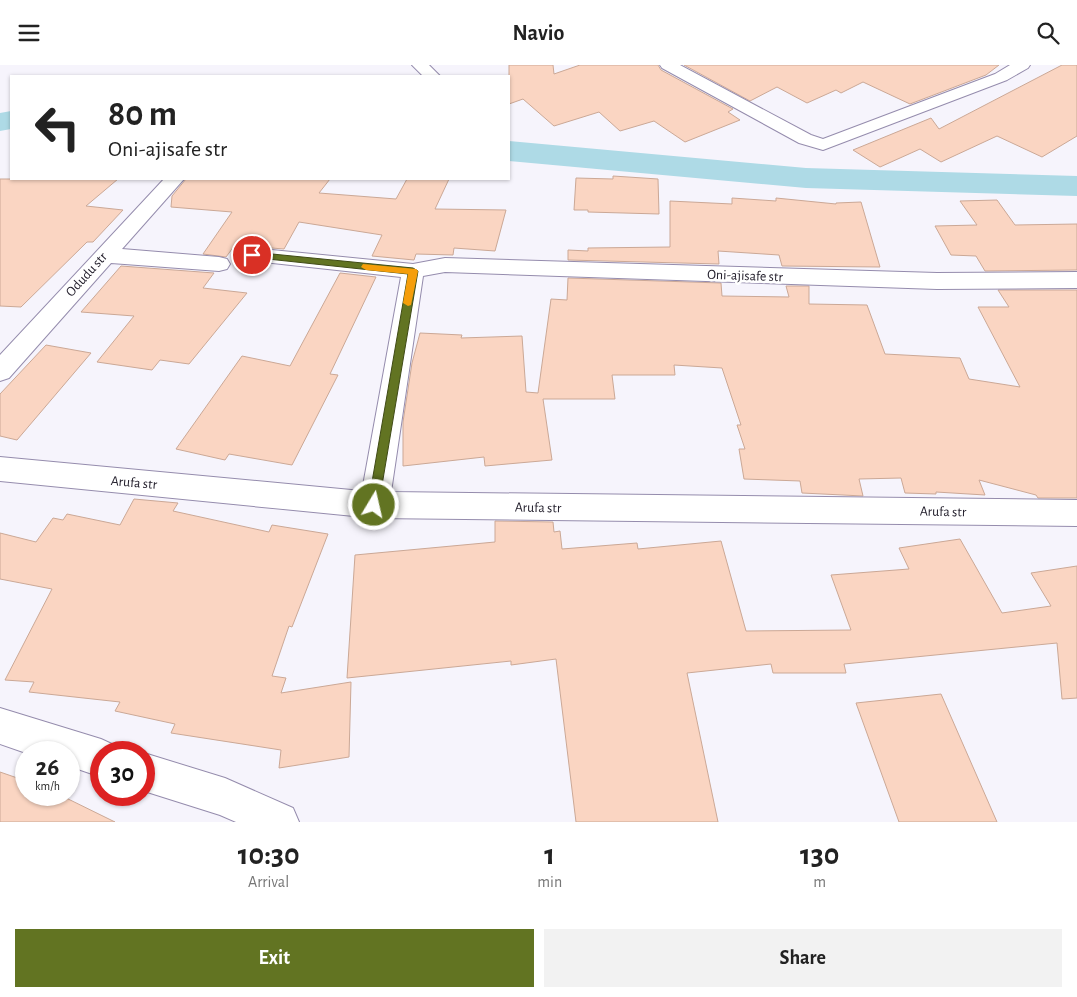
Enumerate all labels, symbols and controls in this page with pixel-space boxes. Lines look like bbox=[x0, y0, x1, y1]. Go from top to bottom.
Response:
icon: menu bbox=[15, 19, 43, 47]
icon: search bbox=[1034, 19, 1062, 47]
text: Navio bbox=[513, 22, 564, 44]
icon: left bbox=[25, 95, 90, 160]
text: 80 m bbox=[108, 97, 177, 132]
text: Oni-ajisafe str bbox=[108, 138, 227, 160]
pin bbox=[231, 234, 273, 276]
icon: arrive bbox=[238, 241, 266, 269]
street label: Odudu str bbox=[63, 250, 110, 299]
street label: Oni-ajisafe str bbox=[707, 268, 784, 284]
street label: Arufa str bbox=[110, 474, 158, 492]
position arrow bbox=[347, 478, 399, 530]
street label: Arufa str bbox=[515, 501, 562, 515]
street label: Arufa str bbox=[920, 505, 967, 519]
speed limit sign: 30 bbox=[90, 741, 155, 806]
text: 26 bbox=[36, 755, 59, 780]
text: km/h bbox=[35, 780, 60, 792]
text: 10:30 bbox=[238, 840, 300, 870]
text: 1 bbox=[544, 840, 555, 870]
text: 130 bbox=[800, 840, 839, 870]
text: Arrival bbox=[248, 874, 289, 890]
text: min bbox=[537, 874, 562, 890]
text: m bbox=[813, 874, 826, 890]
button: Exit bbox=[15, 929, 534, 987]
button: Share bbox=[544, 929, 1062, 987]

